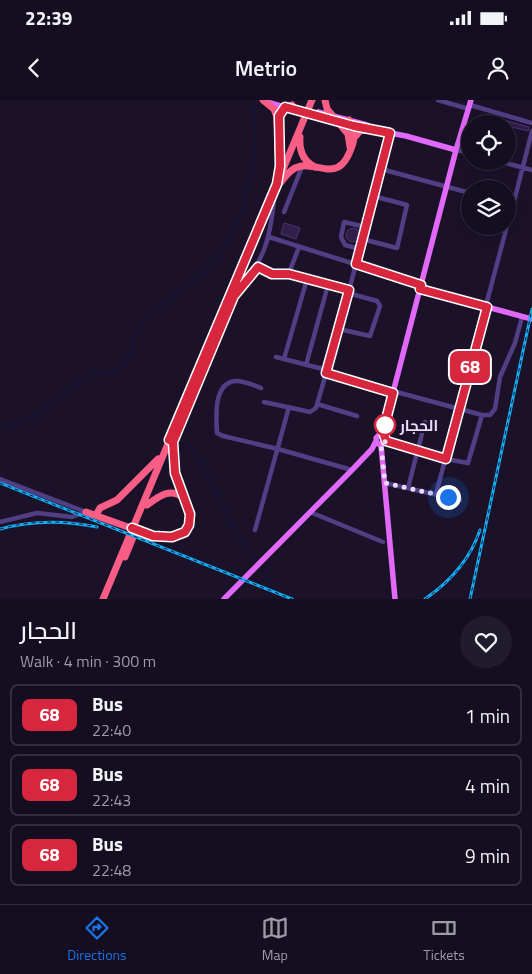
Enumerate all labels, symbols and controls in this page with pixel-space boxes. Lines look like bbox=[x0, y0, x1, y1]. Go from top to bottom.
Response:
text: 22:39 bbox=[25, 3, 72, 32]
text: Metrio bbox=[235, 51, 297, 85]
icon: back bbox=[20, 54, 48, 82]
icon: person bbox=[484, 54, 512, 82]
map controls bbox=[461, 115, 516, 235]
button: locate bbox=[461, 115, 516, 170]
button: layers bbox=[461, 180, 516, 235]
line badge: 68 bbox=[448, 351, 492, 383]
text: 68 bbox=[460, 353, 480, 380]
marker: الحجار bbox=[374, 414, 396, 436]
place label: الحجار bbox=[399, 414, 438, 437]
your location bbox=[436, 485, 461, 510]
text: الحجار bbox=[20, 612, 77, 648]
button: heart bbox=[460, 616, 512, 668]
text: Walk · 4 min · 300 m bbox=[20, 649, 156, 673]
text: Bus bbox=[92, 689, 123, 718]
text: 68 bbox=[39, 701, 60, 728]
text: 1 min bbox=[465, 701, 510, 730]
text: 22:40 bbox=[92, 718, 131, 742]
text: Bus bbox=[92, 759, 123, 788]
text: 68 bbox=[39, 771, 60, 798]
text: 4 min bbox=[465, 771, 510, 800]
text: 22:43 bbox=[92, 788, 131, 812]
text: Bus bbox=[92, 829, 123, 858]
text: 68 bbox=[39, 841, 60, 868]
text: 9 min bbox=[465, 841, 510, 870]
text: 22:48 bbox=[92, 858, 131, 882]
tab: Directions bbox=[67, 914, 127, 965]
tab: Map bbox=[261, 914, 289, 965]
tab: Tickets bbox=[423, 914, 465, 965]

